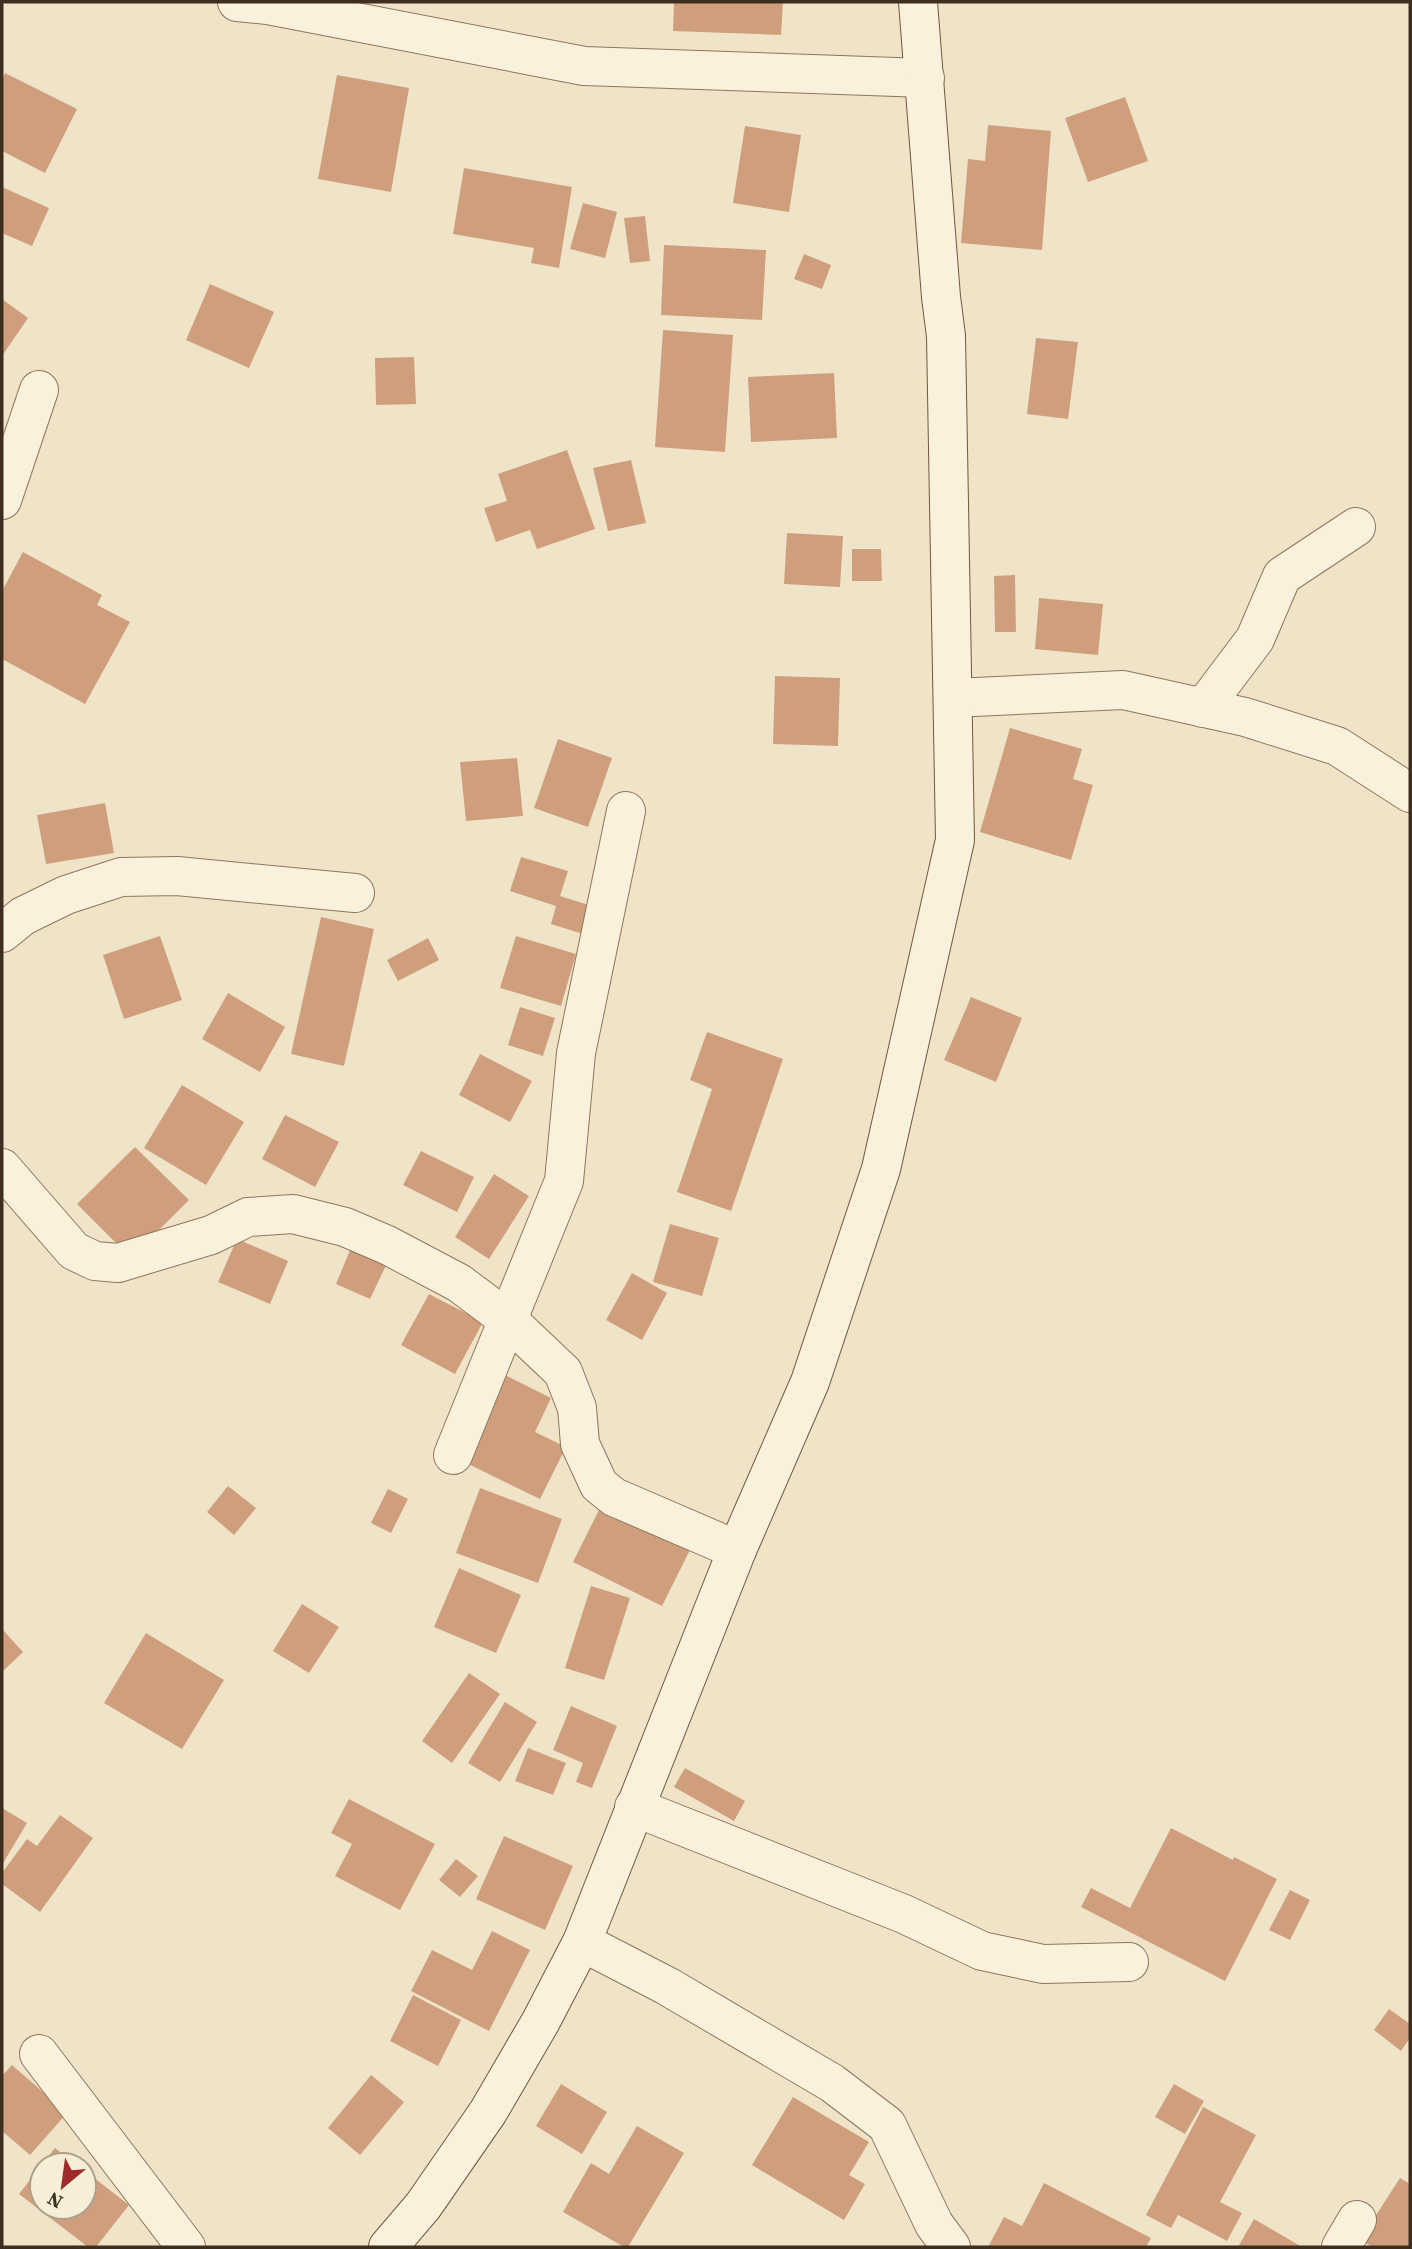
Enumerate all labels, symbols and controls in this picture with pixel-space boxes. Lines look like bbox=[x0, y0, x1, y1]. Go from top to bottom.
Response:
north arrow bbox=[28, 2151, 98, 2221]
text: N bbox=[42, 2186, 67, 2216]

